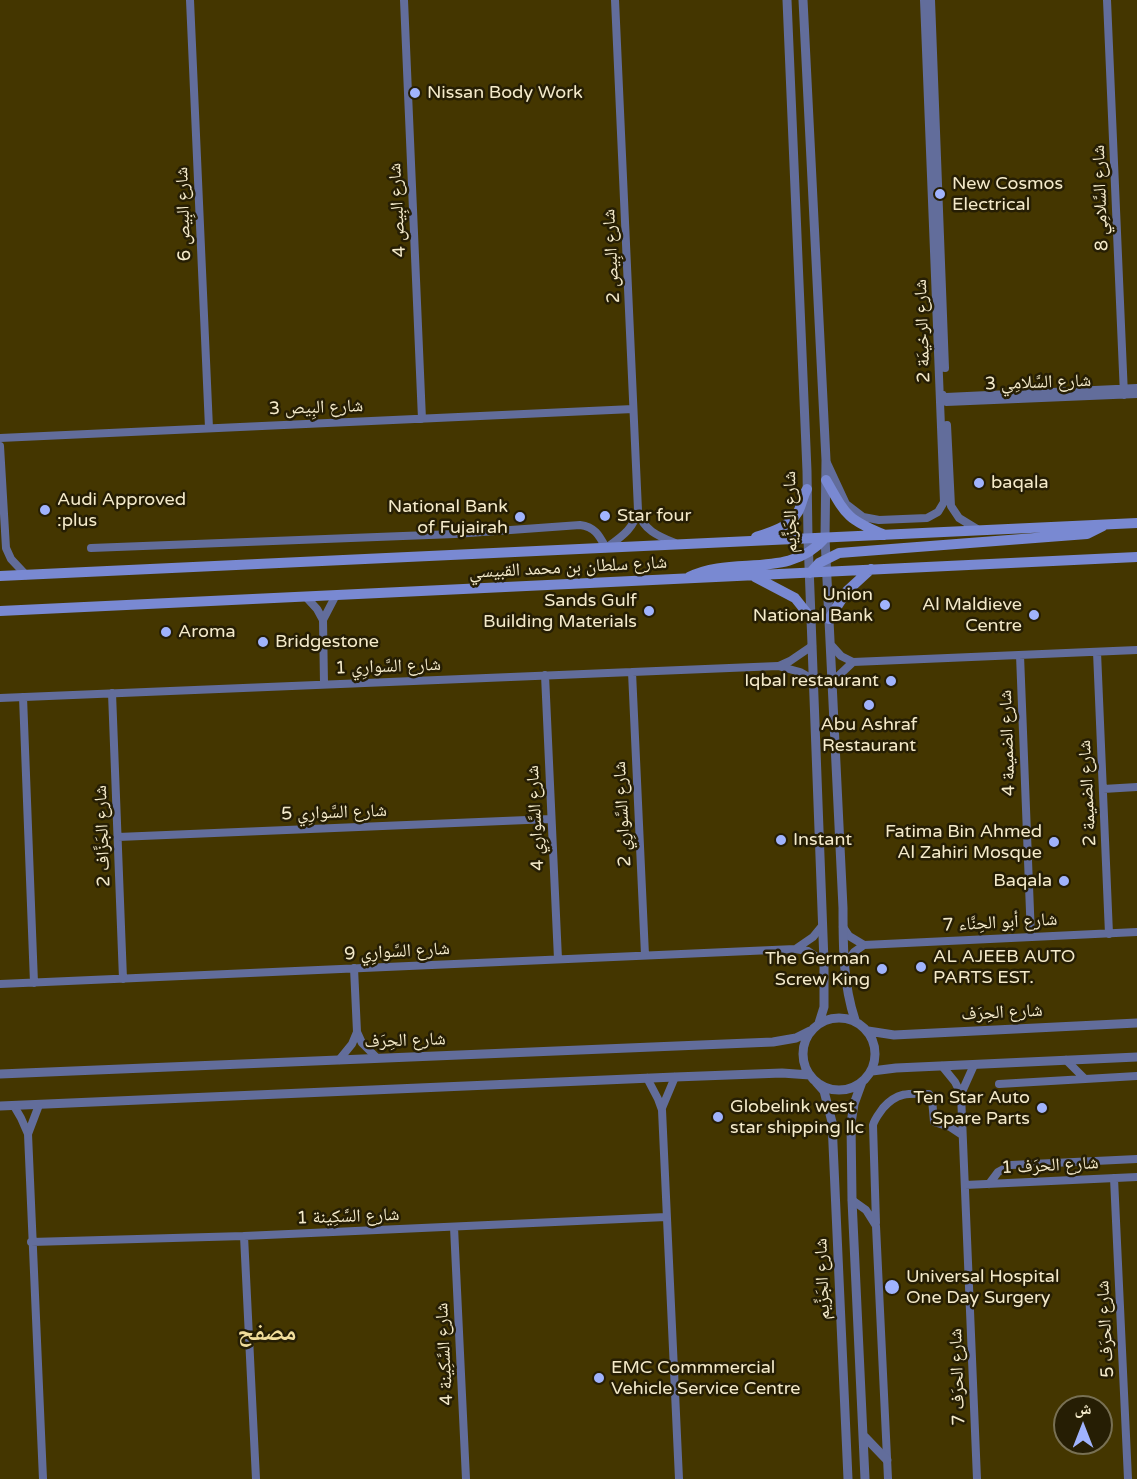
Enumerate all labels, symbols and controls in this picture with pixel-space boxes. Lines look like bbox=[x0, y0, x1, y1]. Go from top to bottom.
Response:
place label: Nissan Body Work bbox=[427, 82, 583, 104]
marker: Nissan Body Work bbox=[408, 86, 422, 100]
street label: شارع السَّلامِي 8 bbox=[1088, 144, 1114, 252]
street label: شارع البِيص 4 bbox=[385, 162, 411, 258]
street label: شارع البِيص 6 bbox=[172, 166, 196, 262]
place label: New Cosmos Electrical bbox=[952, 173, 1063, 216]
marker: New Cosmos Electrical bbox=[933, 187, 947, 201]
street label: شارع البِيص 2 bbox=[599, 208, 625, 304]
street label: شارع الرخيمَة 2 bbox=[910, 279, 936, 383]
street label: شارع السَّلامِي 3 bbox=[984, 370, 1092, 396]
street label: شارع البِيص 3 bbox=[268, 396, 364, 420]
street label: شارع الجَزِّيم bbox=[779, 471, 803, 553]
place label: baqala bbox=[991, 472, 1049, 494]
marker: baqala bbox=[972, 476, 986, 490]
place label: Audi Approved :plus bbox=[57, 489, 186, 532]
place label: National Bank of Fujairah bbox=[388, 496, 508, 538]
marker: Audi Approved :plus bbox=[38, 503, 52, 517]
place label: Star four bbox=[617, 505, 691, 527]
marker: Star four bbox=[598, 509, 612, 523]
marker: National Bank of Fujairah bbox=[513, 510, 527, 524]
street label: شارع سلطان بن محمد القبيسي bbox=[468, 552, 668, 584]
place label: Union National Bank bbox=[753, 584, 873, 626]
place label: Sands Gulf Building Materials bbox=[483, 590, 637, 632]
place label: Al Maldieve Centre bbox=[922, 594, 1022, 636]
marker: Union National Bank bbox=[878, 598, 892, 612]
marker: Sands Gulf Building Materials bbox=[642, 604, 656, 618]
marker: Al Maldieve Centre bbox=[1027, 608, 1041, 622]
place label: Aroma bbox=[178, 621, 236, 643]
marker: Aroma bbox=[159, 625, 173, 639]
place label: Bridgestone bbox=[275, 631, 379, 653]
marker: Bridgestone bbox=[256, 635, 270, 649]
street label: شارع السَّوارِي 1 bbox=[335, 654, 441, 680]
place label: Iqbal restaurant bbox=[744, 670, 879, 692]
marker: Iqbal restaurant bbox=[884, 674, 898, 688]
street label: شارع الضميمة 4 bbox=[995, 689, 1021, 797]
marker: Abu Ashraf Restaurant bbox=[862, 698, 876, 712]
place label: Abu Ashraf Restaurant bbox=[820, 714, 918, 756]
street label: شارع الضميمة 2 bbox=[1074, 739, 1102, 847]
street label: شارع السَّوارِي 2 bbox=[609, 761, 637, 867]
street label: شارع السَّوارِي 4 bbox=[522, 765, 550, 871]
street label: شارع الجَزَّاف 2 bbox=[90, 785, 116, 887]
street label: شارع السَّوارِي 5 bbox=[281, 800, 387, 826]
place label: Fatima Bin Ahmed Al Zahiri Mosque bbox=[885, 821, 1042, 864]
place label: Instant bbox=[793, 829, 852, 851]
marker: Instant bbox=[774, 833, 788, 847]
marker: Fatima Bin Ahmed Al Zahiri Mosque bbox=[1047, 835, 1061, 849]
place label: Baqala bbox=[993, 870, 1052, 892]
marker: Baqala bbox=[1057, 874, 1071, 888]
street label: شارع أبو الحِنَّاء 7 bbox=[942, 909, 1058, 937]
street label: شارع السَّوارِي 9 bbox=[344, 938, 450, 966]
place label: AL AJEEB AUTO PARTS EST. bbox=[933, 946, 1075, 988]
place label: The German Screw King bbox=[765, 948, 870, 990]
marker: AL AJEEB AUTO PARTS EST. bbox=[914, 960, 928, 974]
marker: The German Screw King bbox=[875, 962, 889, 976]
street label: شارع الحِرَف bbox=[961, 1000, 1043, 1026]
street label: شارع الحِرَف bbox=[364, 1029, 446, 1053]
place label: Ten Star Auto Spare Parts bbox=[913, 1087, 1030, 1130]
place label: Globelink west star shipping llc bbox=[730, 1096, 864, 1138]
marker: Ten Star Auto Spare Parts bbox=[1035, 1101, 1049, 1115]
marker: Globelink west star shipping llc bbox=[711, 1110, 725, 1124]
street label: شارع الحرَف 1 bbox=[1001, 1153, 1099, 1179]
street label: شارع السَّكِينة 1 bbox=[296, 1204, 400, 1230]
street label: شارع الجَزِّيم bbox=[811, 1238, 835, 1320]
place label: Universal Hospital One Day Surgery bbox=[906, 1266, 1059, 1308]
marker: Universal Hospital One Day Surgery bbox=[883, 1278, 901, 1296]
street label: شارع الحرَف 5 bbox=[1093, 1280, 1119, 1378]
street label: شارع السَّكِينة 4 bbox=[432, 1302, 458, 1406]
district label: مصفح bbox=[238, 1320, 296, 1348]
street label: شارع الحرَف 7 bbox=[946, 1328, 970, 1426]
place label: EMC Commmercial Vehicle Service Centre bbox=[611, 1357, 801, 1400]
marker: EMC Commmercial Vehicle Service Centre bbox=[592, 1371, 606, 1385]
north arrow bbox=[1053, 1395, 1113, 1455]
text: ش bbox=[1075, 1399, 1091, 1419]

